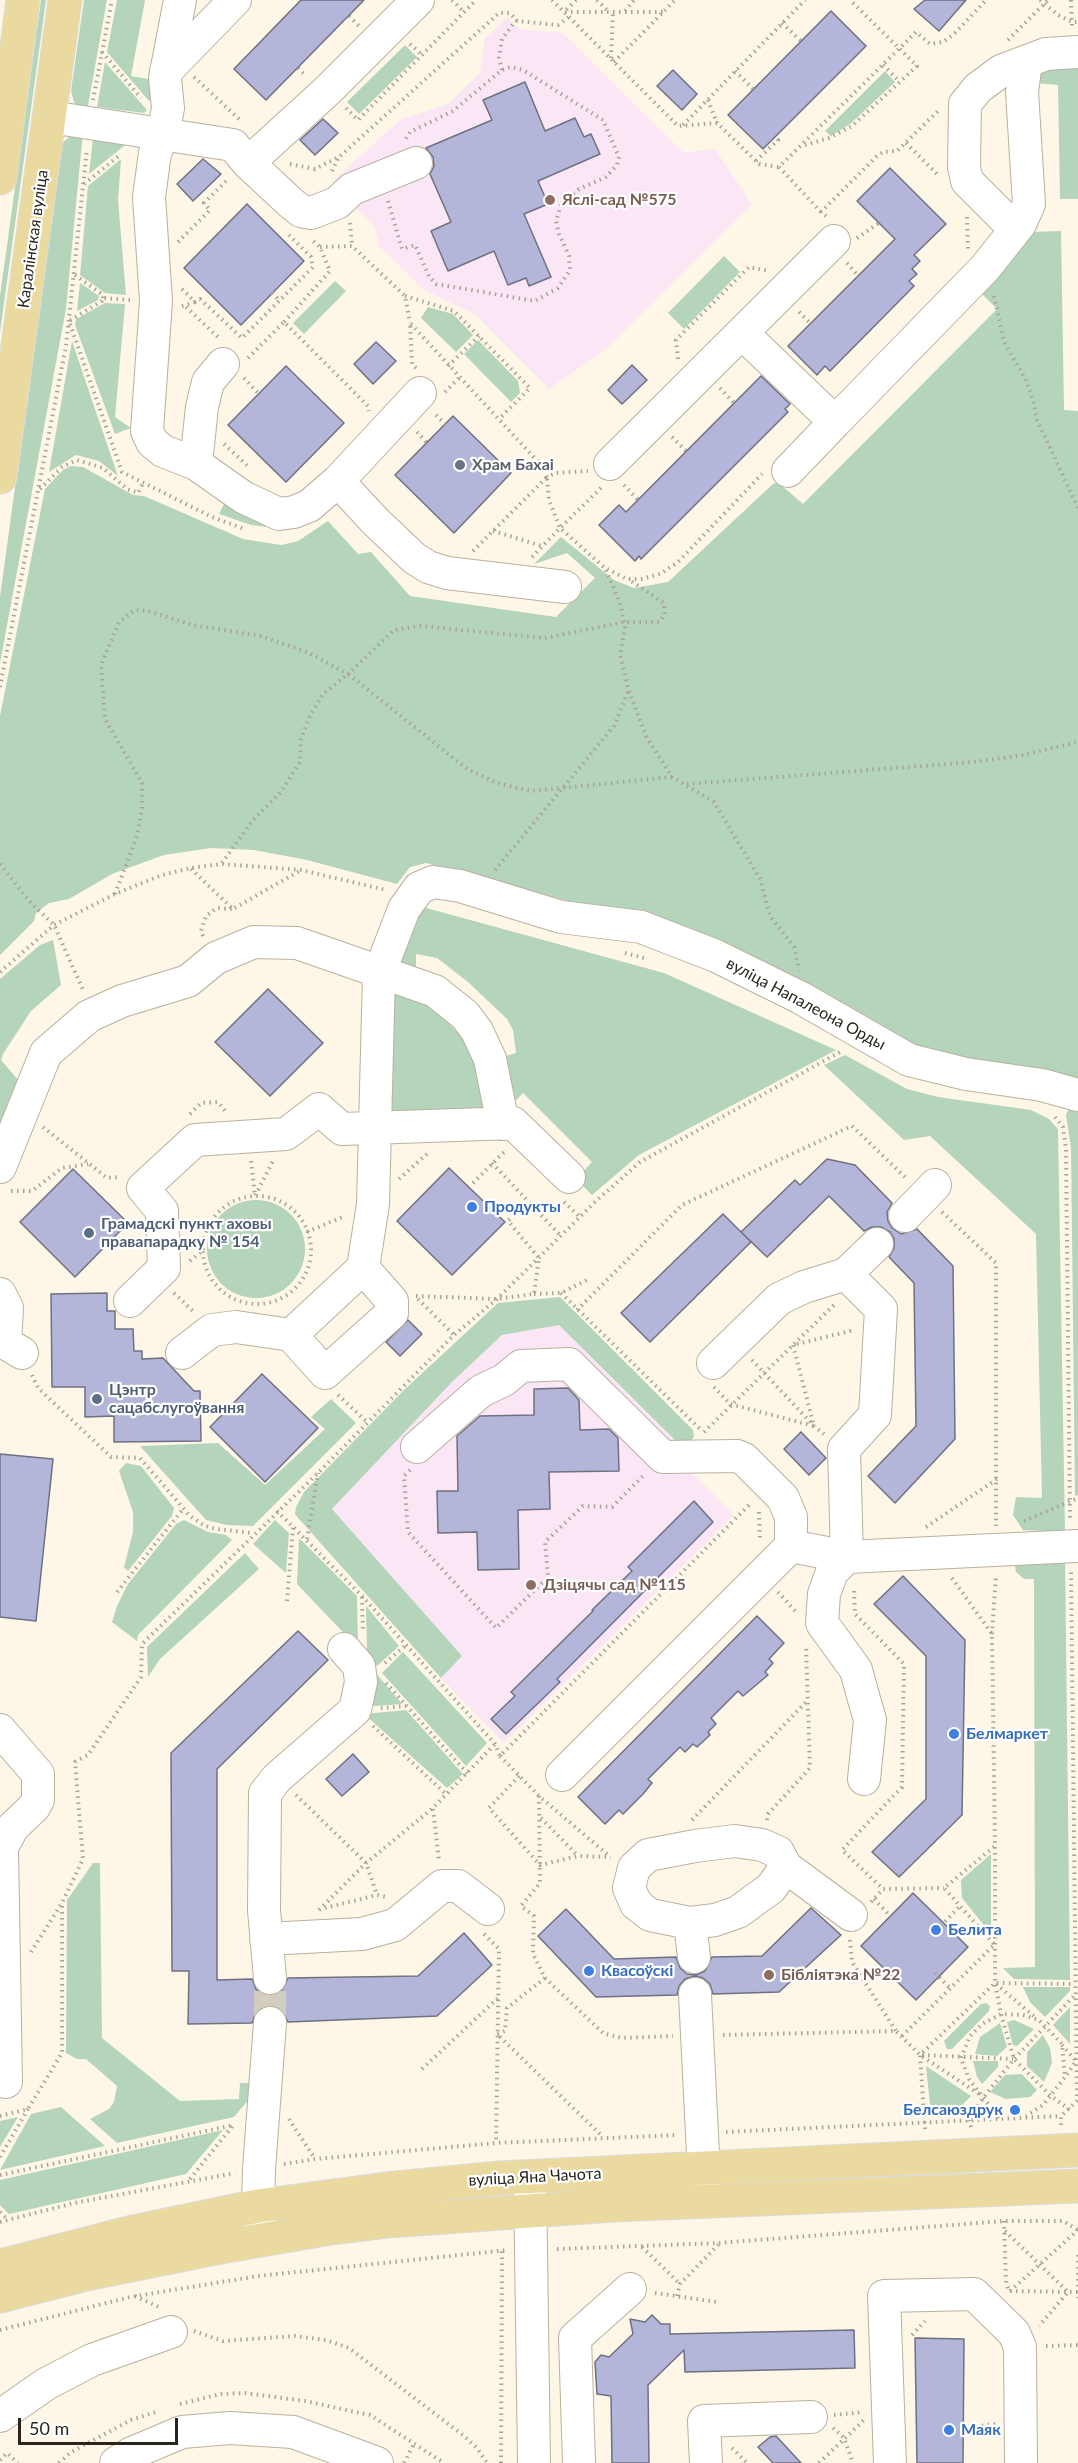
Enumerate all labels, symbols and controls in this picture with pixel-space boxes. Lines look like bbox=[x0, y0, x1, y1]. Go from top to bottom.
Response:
street label: Каралінская вуліца bbox=[14, 169, 52, 309]
place label: Яслі-сад №575 bbox=[562, 190, 676, 210]
marker: Яслі-сад №575 bbox=[543, 193, 557, 207]
place label: Храм Бахаі bbox=[472, 455, 554, 475]
marker: Храм Бахаі bbox=[453, 458, 467, 472]
street label: вуліца Напалеона Орды bbox=[723, 954, 889, 1054]
place label: Продукты bbox=[484, 1197, 561, 1217]
marker: Продукты bbox=[465, 1200, 479, 1214]
place label: Грамадскі пункт аховы правапарадку № 154 bbox=[101, 1214, 272, 1252]
marker: Грамадскі пункт аховы правапарадку № 154 bbox=[82, 1226, 96, 1240]
place label: Цэнтр сацабслугоўвання bbox=[109, 1380, 244, 1418]
marker: Цэнтр сацабслугоўвання bbox=[90, 1392, 104, 1406]
place label: Дзіцячы сад №115 bbox=[543, 1575, 686, 1595]
marker: Дзіцячы сад №115 bbox=[524, 1578, 538, 1592]
place label: Белмаркет bbox=[966, 1724, 1048, 1744]
marker: Белмаркет bbox=[947, 1727, 961, 1741]
place label: Белита bbox=[948, 1920, 1002, 1940]
marker: Белита bbox=[929, 1923, 943, 1937]
place label: Квасоўскі bbox=[601, 1961, 673, 1981]
marker: Квасоўскі bbox=[582, 1964, 596, 1978]
place label: Бібліятэка №22 bbox=[781, 1965, 900, 1985]
marker: Бібліятэка №22 bbox=[762, 1968, 776, 1982]
place label: Белсаюздрук bbox=[903, 2100, 1003, 2120]
marker: Белсаюздрук bbox=[1008, 2103, 1022, 2117]
street label: вуліца Яна Чачота bbox=[468, 2164, 602, 2190]
scale bar bbox=[21, 2406, 182, 2444]
text: 50 m bbox=[29, 2417, 69, 2439]
place label: Маяк bbox=[961, 2420, 1001, 2440]
marker: Маяк bbox=[942, 2423, 956, 2437]

